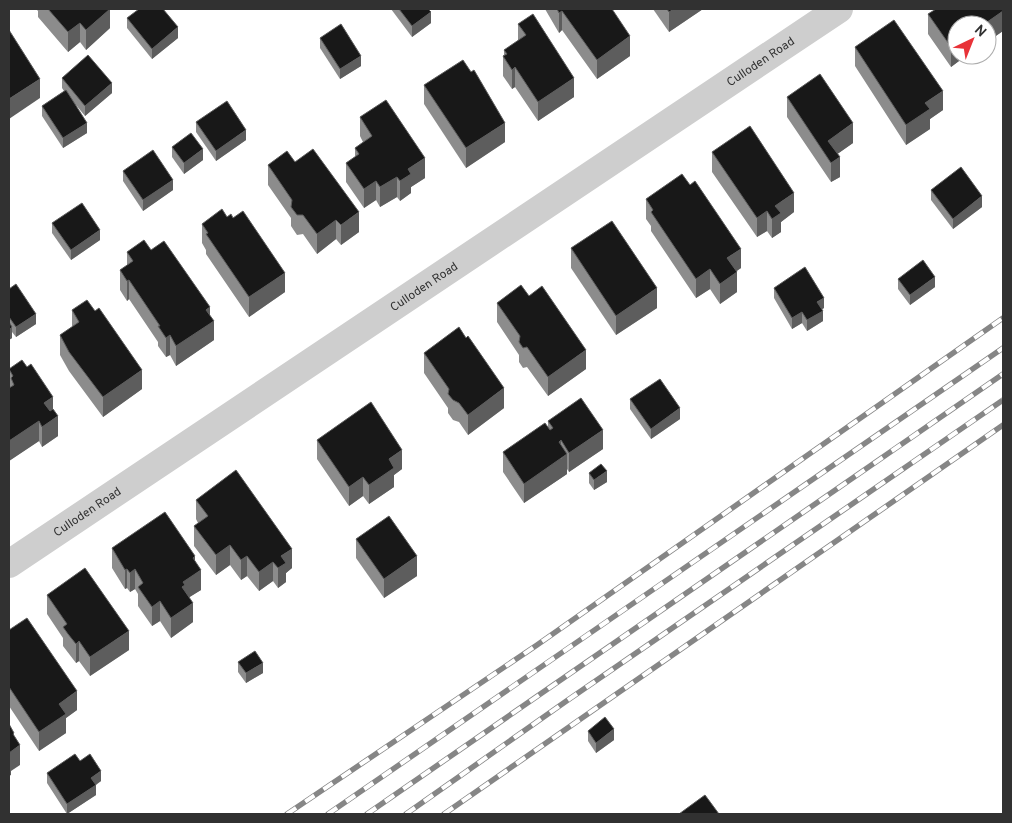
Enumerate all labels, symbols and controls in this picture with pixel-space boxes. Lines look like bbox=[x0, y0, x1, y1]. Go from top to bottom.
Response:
north arrow bbox=[947, 15, 997, 65]
text: N bbox=[970, 22, 989, 41]
street label: Culloden Road bbox=[724, 34, 798, 91]
street label: Culloden Road bbox=[387, 259, 461, 316]
street label: Culloden Road bbox=[51, 484, 125, 541]

